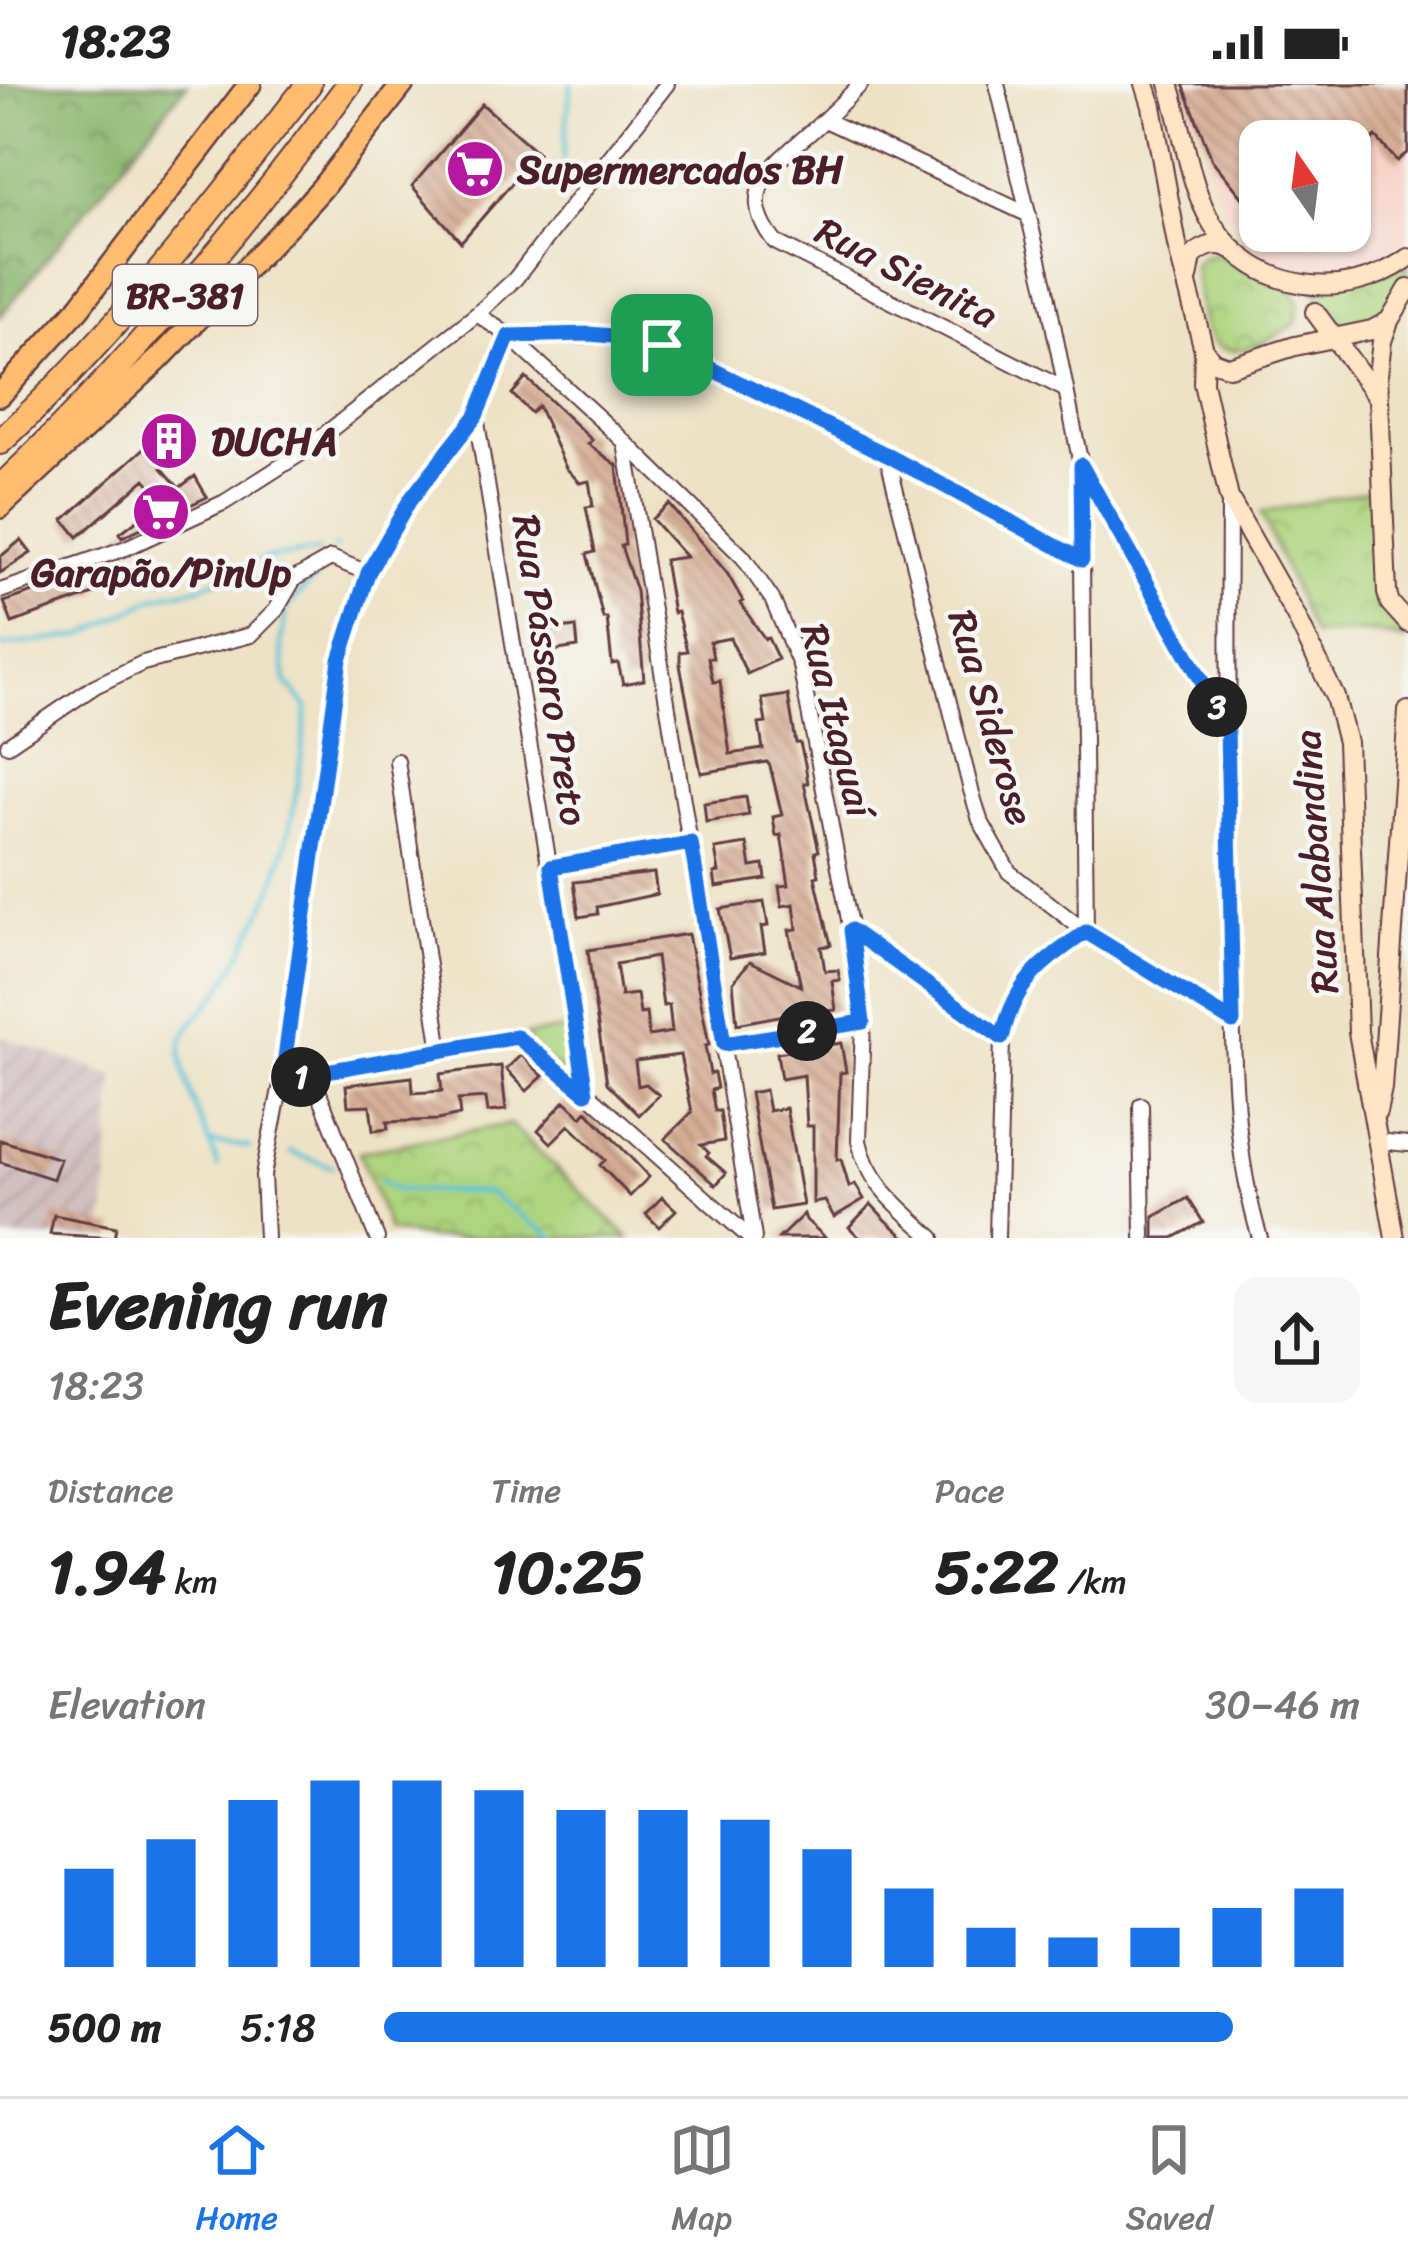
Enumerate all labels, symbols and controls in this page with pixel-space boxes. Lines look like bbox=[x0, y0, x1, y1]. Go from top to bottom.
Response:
text: 18:23 bbox=[60, 2, 171, 82]
north arrow bbox=[1239, 120, 1371, 252]
map controls bbox=[1239, 120, 1371, 252]
place label: Supermercados BH bbox=[516, 135, 844, 204]
supermarket icon: Supermercados BH bbox=[444, 138, 506, 200]
street label: Rua Sienita bbox=[803, 197, 1011, 348]
road number: BR-381 bbox=[113, 265, 257, 325]
pin bbox=[611, 294, 713, 396]
icon: arrive bbox=[629, 312, 695, 378]
place label: DUCHA bbox=[211, 407, 337, 476]
building icon: DUCHA bbox=[138, 410, 200, 472]
supermarket icon: Garapão/PinUp bbox=[130, 481, 192, 543]
street label: Rua Pássaro Preto bbox=[492, 509, 609, 831]
place label: Garapão/PinUp bbox=[31, 538, 291, 607]
street label: Rua Siderose bbox=[928, 602, 1055, 833]
street label: Rua Itaguaí bbox=[780, 616, 896, 828]
pin: 3 bbox=[1187, 677, 1247, 737]
text: 3 bbox=[1208, 678, 1226, 736]
street label: Rua Alabandina bbox=[1272, 727, 1359, 996]
pin: 2 bbox=[777, 1001, 837, 1061]
text: 2 bbox=[797, 1002, 817, 1060]
pin: 1 bbox=[271, 1047, 331, 1107]
text: 1 bbox=[294, 1048, 308, 1106]
text: Evening run bbox=[48, 1247, 388, 1364]
button: share bbox=[1234, 1277, 1360, 1403]
text: 18:23 bbox=[48, 1351, 144, 1420]
text: Distance bbox=[48, 1462, 173, 1520]
text: Time bbox=[491, 1462, 561, 1520]
text: Pace bbox=[935, 1462, 1005, 1520]
text: 1.94 bbox=[48, 1520, 166, 1626]
text: 10:25 bbox=[491, 1520, 644, 1626]
text: 5:22 bbox=[935, 1520, 1059, 1626]
text: km bbox=[166, 1553, 218, 1611]
text: /km bbox=[1059, 1553, 1127, 1611]
text: Elevation bbox=[48, 1670, 206, 1739]
text: 30–46 m bbox=[1205, 1670, 1360, 1739]
text: 500 m bbox=[48, 1993, 161, 2062]
text: 5:18 bbox=[240, 1993, 316, 2062]
tab: Home bbox=[195, 2117, 278, 2247]
tab: Map bbox=[669, 2117, 735, 2247]
tab: Saved bbox=[1126, 2117, 1213, 2247]

